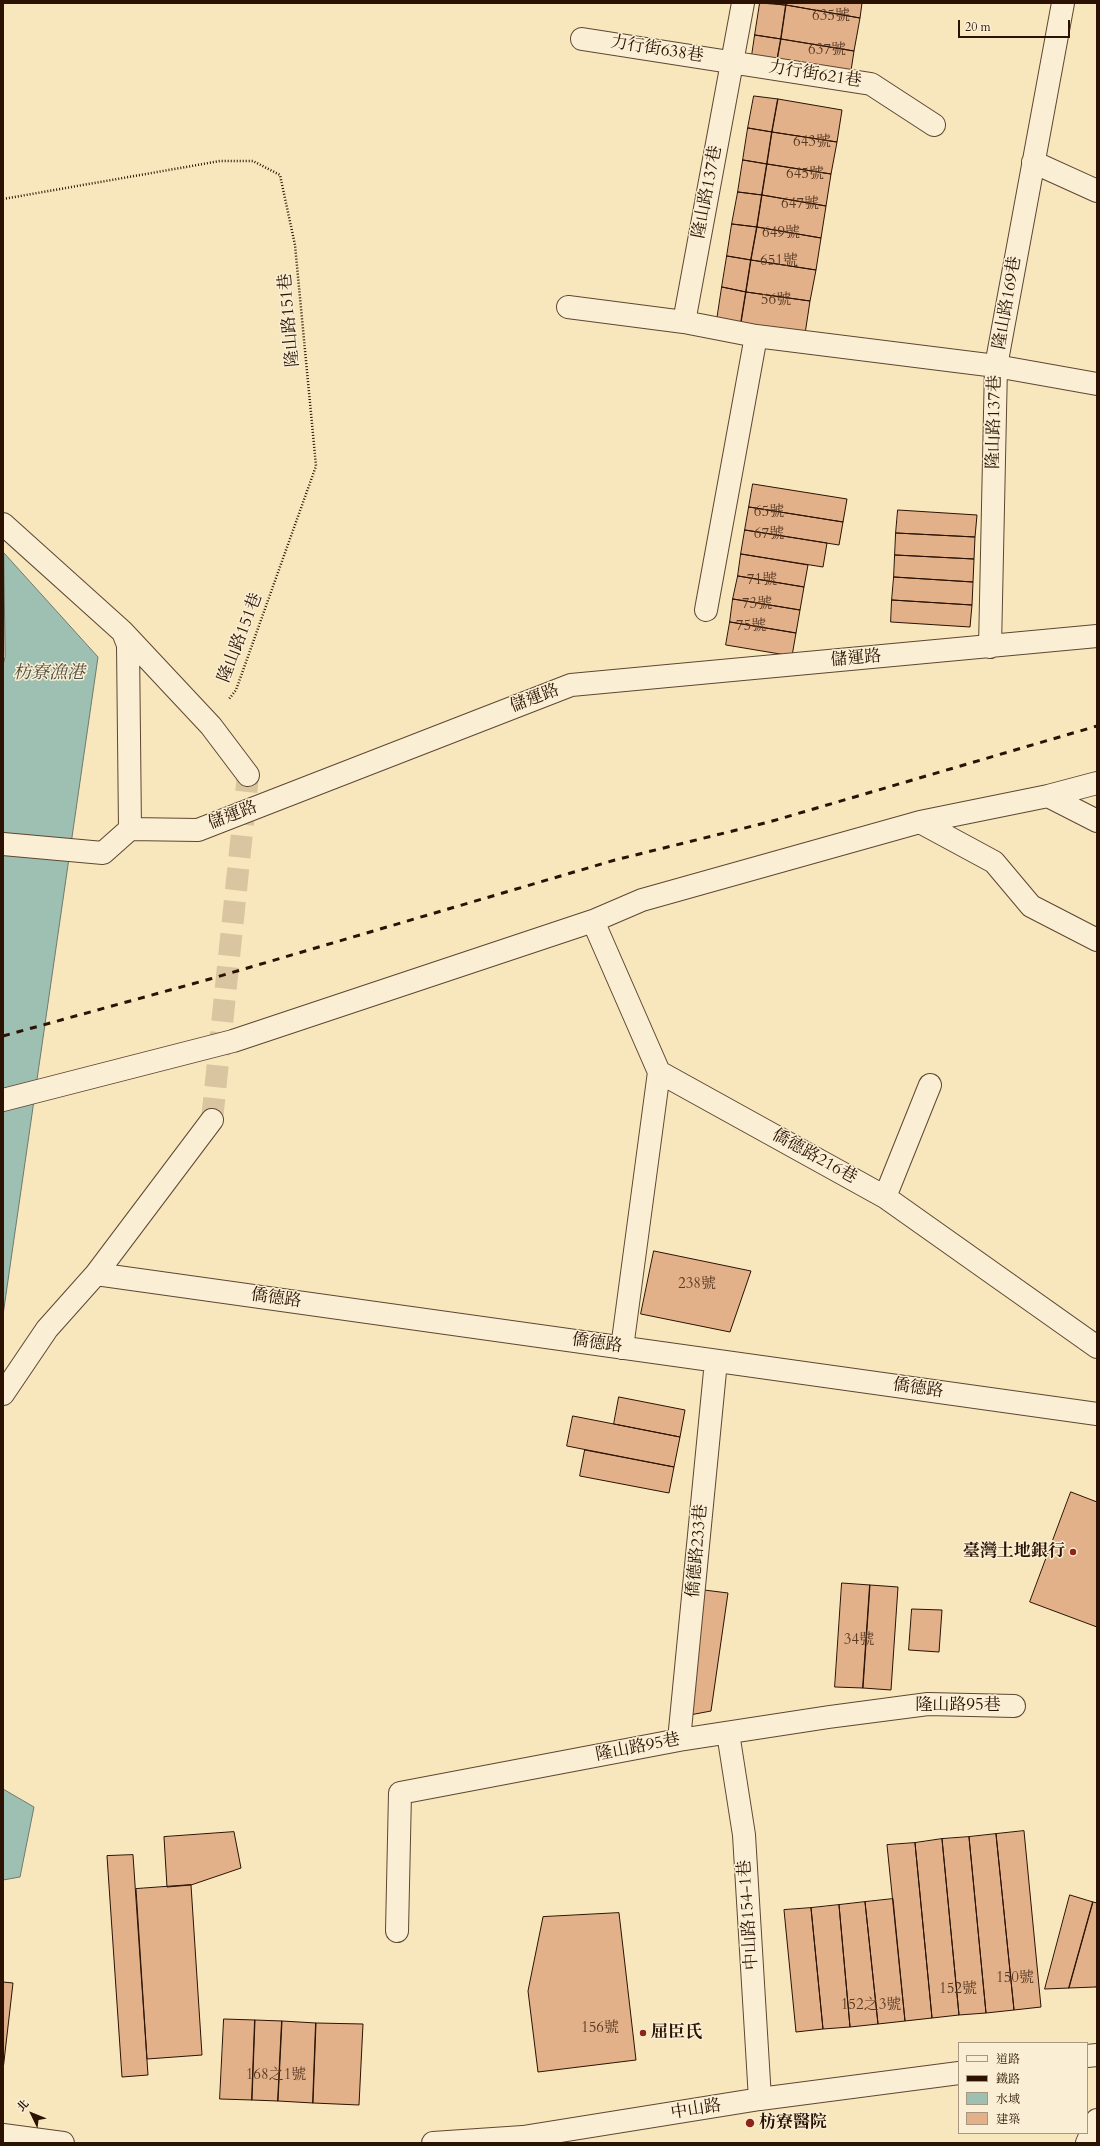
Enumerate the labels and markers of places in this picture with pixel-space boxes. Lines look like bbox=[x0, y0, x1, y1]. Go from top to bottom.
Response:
place label: 臺灣土地銀行 bbox=[963, 1542, 1065, 1562]
marker: 臺灣土地銀行 bbox=[1068, 1547, 1078, 1557]
place label: 屈臣氏 bbox=[651, 2023, 702, 2043]
marker: 屈臣氏 bbox=[638, 2028, 648, 2038]
place label: 枋寮醫院 bbox=[759, 2113, 827, 2133]
marker: 枋寮醫院 bbox=[744, 2117, 756, 2129]

